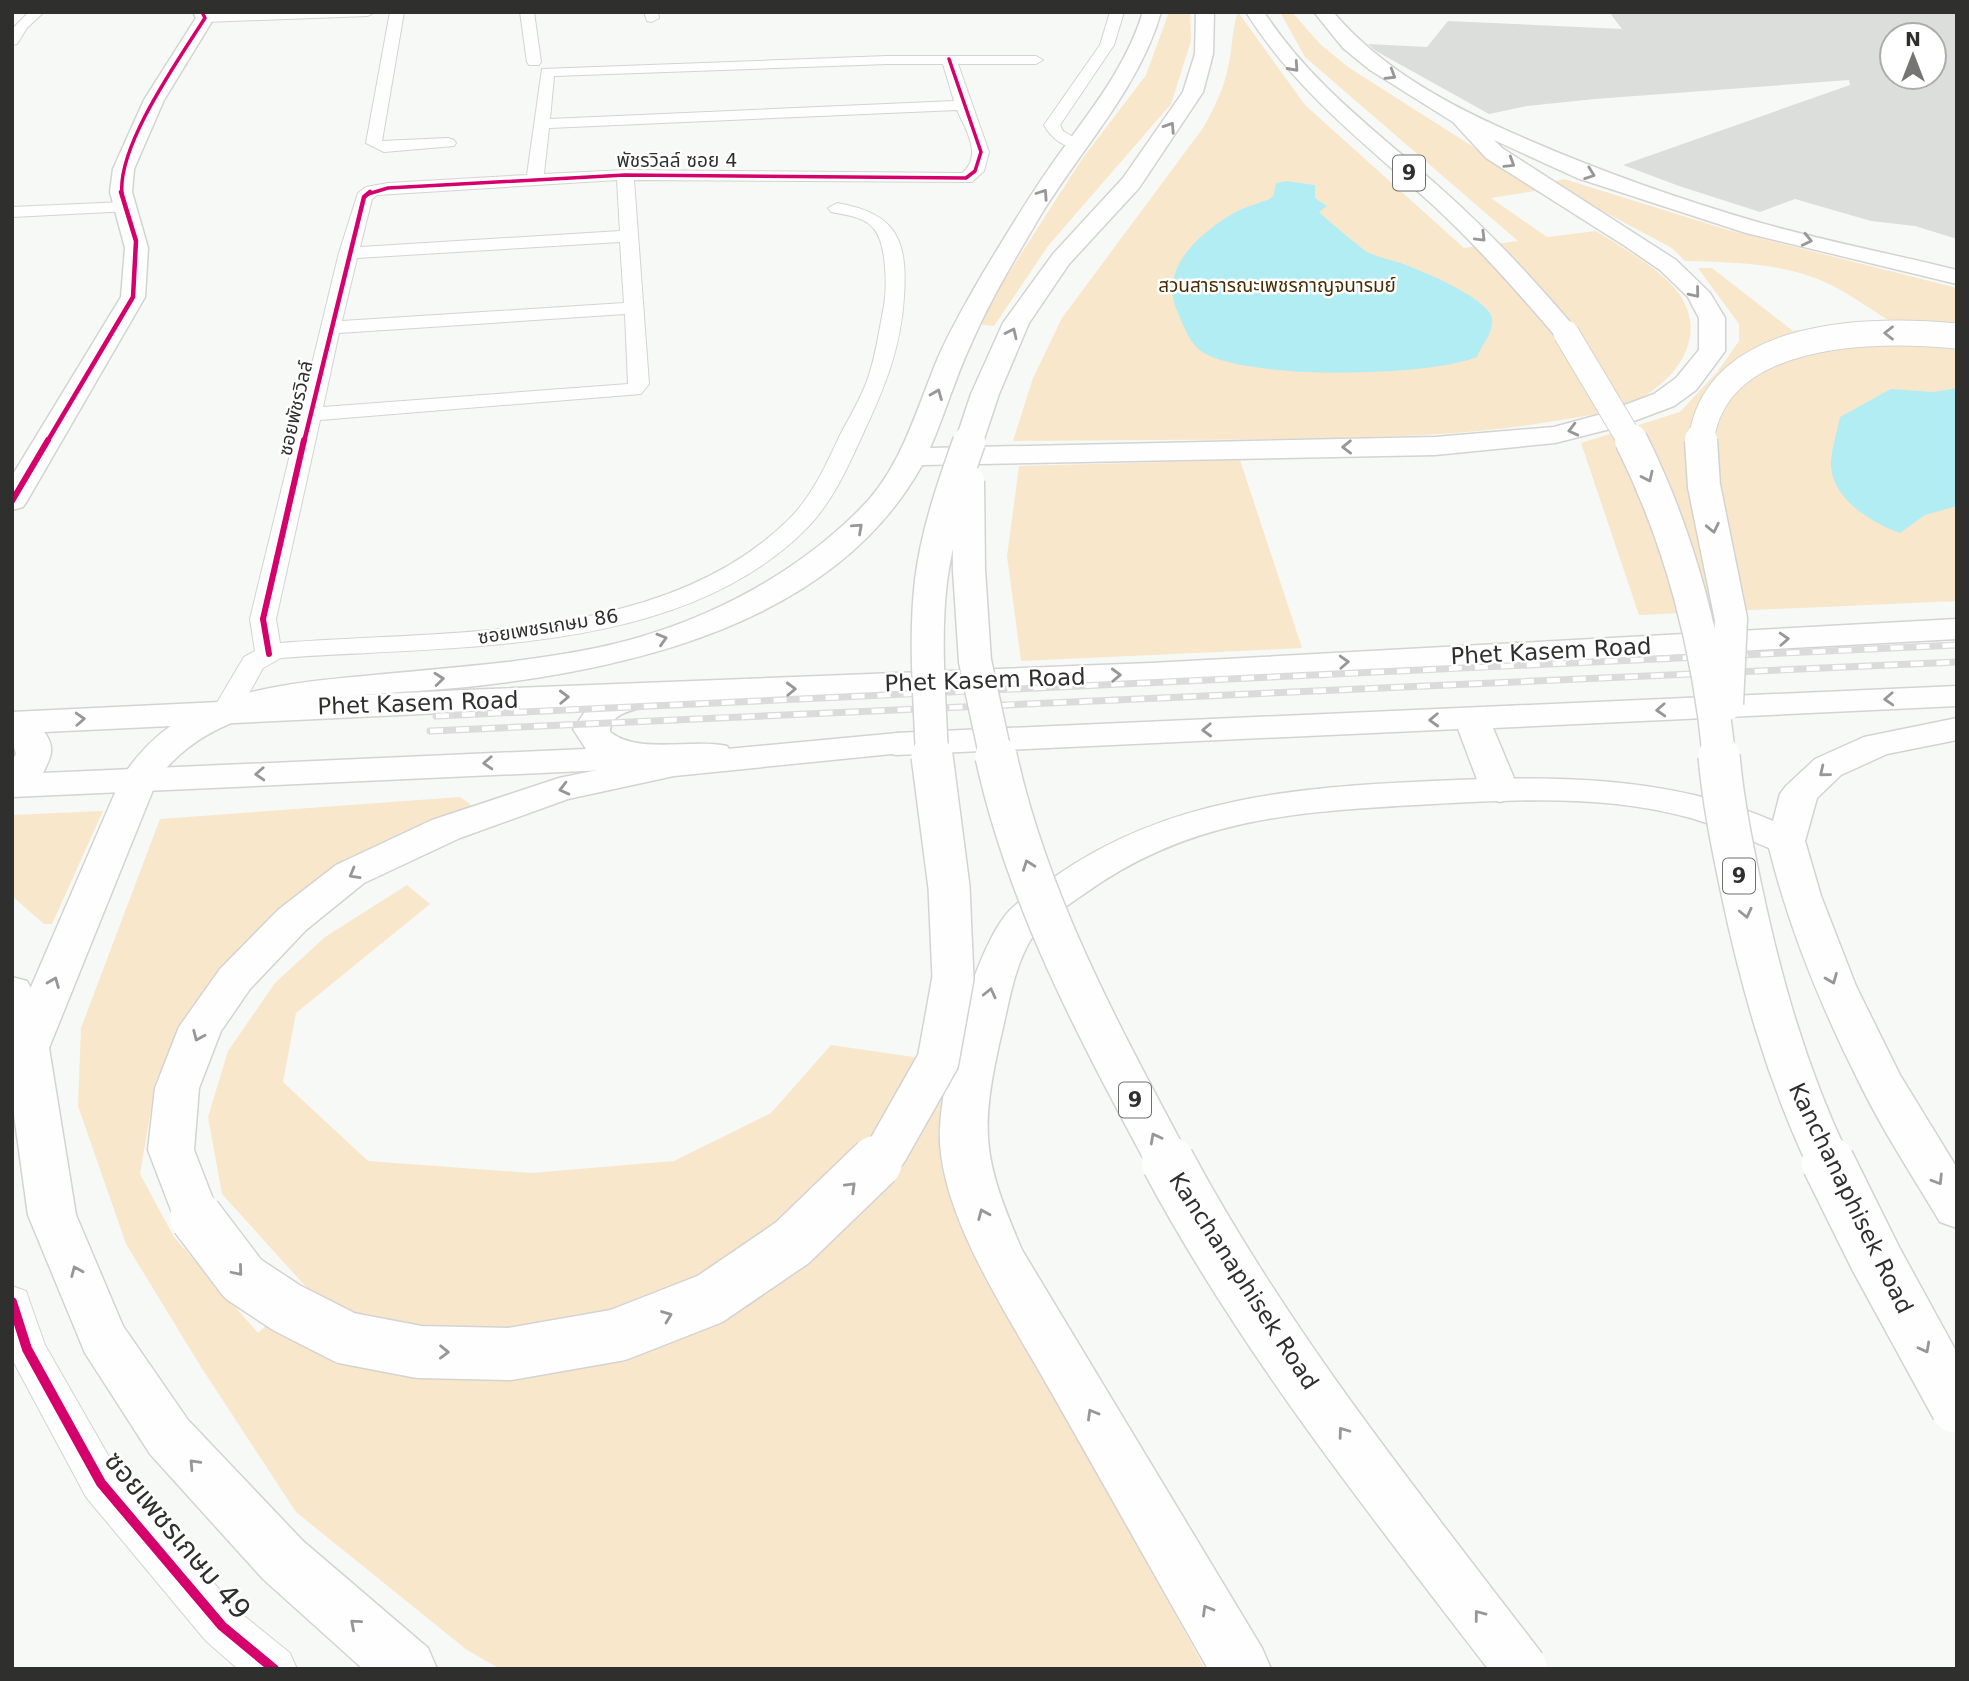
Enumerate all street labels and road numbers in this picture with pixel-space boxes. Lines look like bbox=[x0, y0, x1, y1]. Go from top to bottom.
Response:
street label: พัชรวิลล์ ซอย 4 bbox=[617, 149, 737, 171]
road number: 9 bbox=[1393, 156, 1425, 190]
street label: ซอยพัชรวิลล์ bbox=[273, 358, 317, 458]
street label: ซอยเพชรเกษม 86 bbox=[476, 604, 620, 648]
street label: Phet Kasem Road bbox=[1450, 633, 1652, 669]
street label: Phet Kasem Road bbox=[884, 663, 1086, 697]
street label: Phet Kasem Road bbox=[317, 686, 519, 720]
road number: 9 bbox=[1723, 858, 1755, 894]
street label: Kanchanaphisek Road bbox=[1784, 1078, 1918, 1318]
road number: 9 bbox=[1119, 1082, 1151, 1118]
street label: Kanchanaphisek Road bbox=[1164, 1168, 1324, 1394]
street label: ซอยเพชรเกษม 49 bbox=[98, 1445, 258, 1626]

